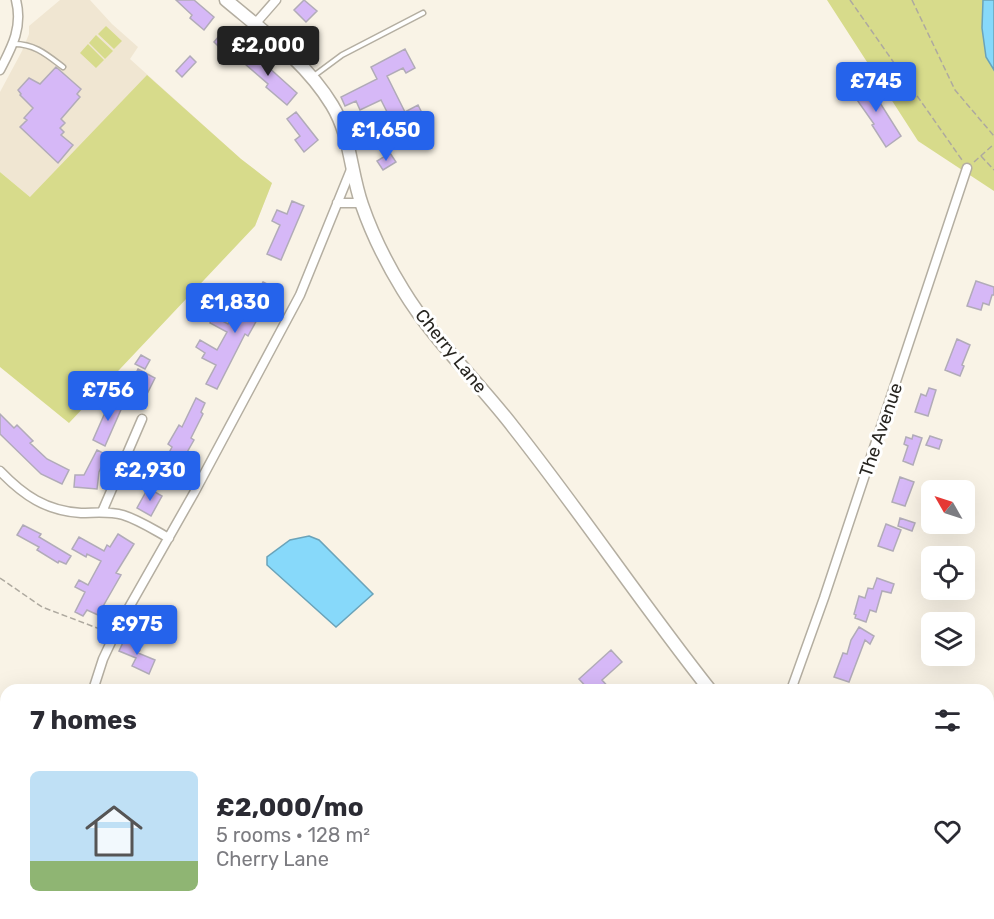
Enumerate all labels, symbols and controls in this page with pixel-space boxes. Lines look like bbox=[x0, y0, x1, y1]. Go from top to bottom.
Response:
pin: £2,000 bbox=[219, 26, 317, 77]
text: £2,000 bbox=[231, 33, 305, 57]
pin: £745 bbox=[840, 62, 912, 113]
text: £745 bbox=[850, 69, 902, 93]
pin: £1,650 bbox=[337, 111, 435, 162]
text: £1,650 bbox=[351, 118, 421, 142]
pin: £1,830 bbox=[186, 283, 284, 334]
text: £1,830 bbox=[200, 290, 270, 314]
street label: Cherry Lane bbox=[410, 305, 492, 397]
pin: £756 bbox=[72, 371, 144, 422]
text: £756 bbox=[82, 378, 134, 402]
street label: The Avenue bbox=[855, 380, 907, 480]
pin: £2,930 bbox=[101, 451, 199, 502]
text: £2,930 bbox=[114, 458, 186, 482]
north arrow bbox=[921, 480, 975, 534]
map controls bbox=[921, 480, 975, 666]
button: locate bbox=[921, 546, 975, 600]
pin: £975 bbox=[101, 605, 173, 656]
text: £975 bbox=[111, 612, 163, 636]
button: layers bbox=[921, 612, 975, 666]
icon: filters bbox=[931, 704, 964, 737]
text: 7 homes bbox=[30, 705, 137, 736]
text: £2,000/mo bbox=[216, 792, 364, 823]
icon: home bbox=[78, 795, 150, 867]
icon: heart bbox=[931, 815, 964, 848]
text: 5 rooms · 128 m² bbox=[216, 823, 370, 847]
text: Cherry Lane bbox=[216, 847, 329, 871]

